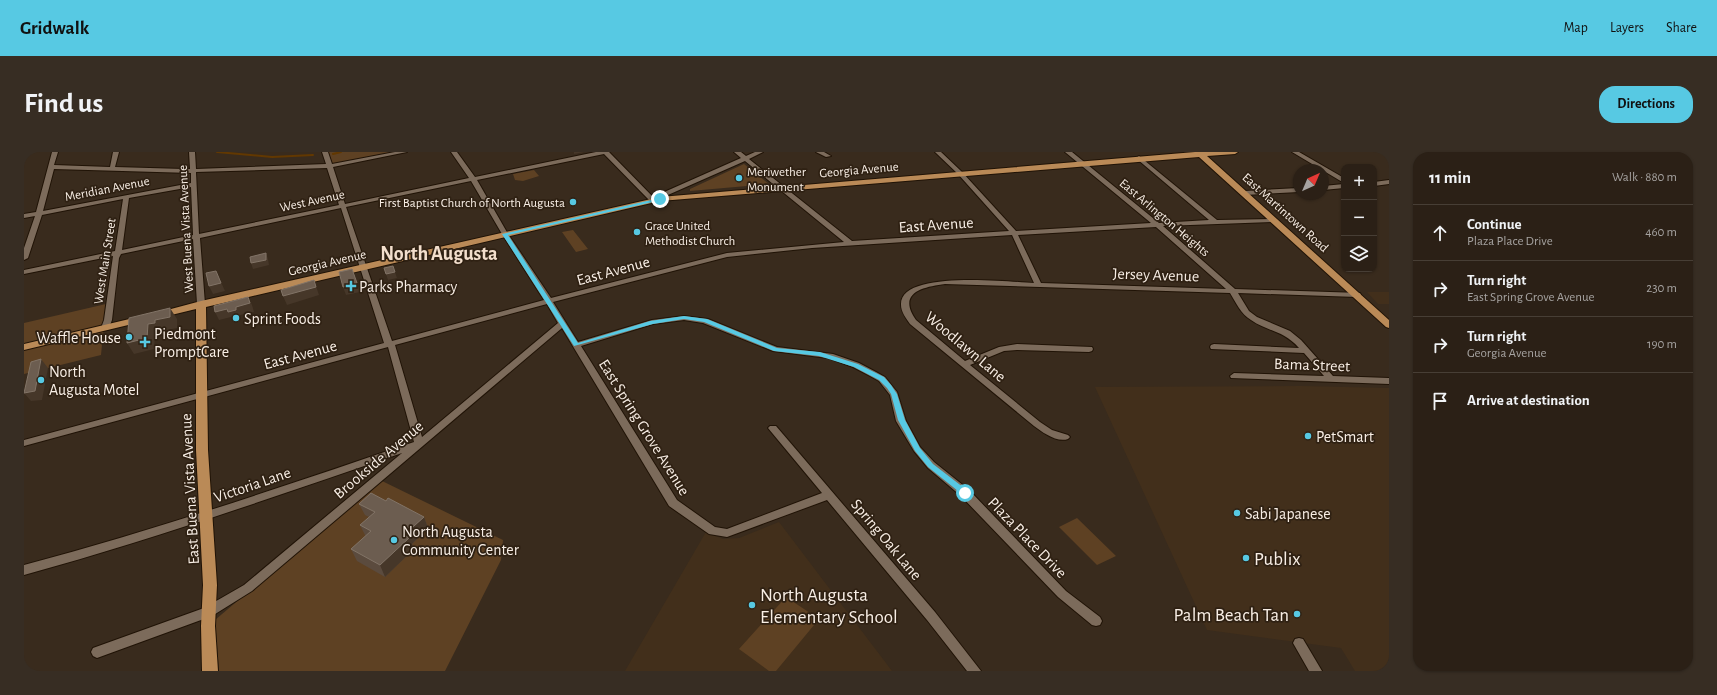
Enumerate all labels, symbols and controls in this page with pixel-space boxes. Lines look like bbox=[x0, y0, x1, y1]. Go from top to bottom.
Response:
text: Gridwalk bbox=[20, 19, 89, 38]
text: Map bbox=[1563, 21, 1588, 35]
text: Layers bbox=[1610, 21, 1644, 35]
text: Share bbox=[1666, 21, 1697, 35]
button: Directions bbox=[1599, 86, 1693, 123]
text: Find us bbox=[24, 90, 103, 118]
street label: Georgia Avenue bbox=[819, 161, 899, 180]
north arrow bbox=[1293, 164, 1329, 200]
map controls bbox=[1341, 164, 1377, 272]
button: + bbox=[1341, 164, 1377, 200]
street label: West Buena Vista Avenue bbox=[177, 165, 196, 293]
place label: Meriwether Monument bbox=[747, 166, 807, 194]
text: 11 min bbox=[1429, 169, 1471, 186]
street label: East Martintown Road bbox=[1239, 171, 1331, 255]
text: Walk · 880 m bbox=[1612, 171, 1677, 184]
marker: Meriwether Monument bbox=[734, 173, 744, 183]
street label: Meridian Avenue bbox=[64, 175, 151, 204]
street label: East Arlington Heights bbox=[1117, 177, 1212, 260]
street label: West Avenue bbox=[279, 188, 346, 215]
route end bbox=[651, 190, 669, 208]
place label: First Baptist Church of North Augusta bbox=[379, 197, 565, 210]
marker: First Baptist Church of North Augusta bbox=[568, 197, 578, 207]
button: − bbox=[1341, 200, 1377, 236]
street label: East Avenue bbox=[898, 214, 974, 236]
street label: West Main Street bbox=[92, 217, 119, 305]
text: Continue bbox=[1467, 217, 1522, 232]
place label: Grace United Methodist Church bbox=[645, 220, 735, 248]
icon: ahead bbox=[1429, 222, 1451, 244]
text: 460 m bbox=[1645, 226, 1677, 239]
marker: Grace United Methodist Church bbox=[632, 227, 642, 237]
text: Plaza Place Drive bbox=[1467, 235, 1553, 248]
button: layers bbox=[1341, 236, 1377, 272]
district label: North Augusta bbox=[380, 244, 498, 264]
street label: Georgia Avenue bbox=[287, 248, 368, 279]
street label: East Avenue bbox=[575, 254, 652, 288]
street label: Jersey Avenue bbox=[1112, 265, 1200, 286]
text: Turn right bbox=[1467, 273, 1526, 288]
icon: right bbox=[1429, 278, 1451, 300]
place label: Parks Pharmacy bbox=[359, 279, 458, 296]
marker: Parks Pharmacy bbox=[346, 281, 356, 291]
text: 230 m bbox=[1646, 282, 1677, 295]
text: East Spring Grove Avenue bbox=[1467, 291, 1595, 304]
street label: Woodlawn Lane bbox=[922, 309, 1009, 385]
place label: Sprint Foods bbox=[244, 311, 321, 327]
marker: Sprint Foods bbox=[231, 313, 241, 323]
place label: Piedmont PromptCare bbox=[154, 326, 229, 360]
text: Turn right bbox=[1467, 329, 1526, 344]
place label: Waffle House bbox=[36, 330, 121, 346]
marker: Waffle House bbox=[124, 332, 134, 342]
icon: right bbox=[1429, 334, 1451, 356]
marker: Piedmont PromptCare bbox=[139, 336, 151, 348]
street label: East Avenue bbox=[262, 338, 339, 372]
text: 190 m bbox=[1647, 338, 1677, 351]
text: Georgia Avenue bbox=[1467, 347, 1547, 360]
street label: Bama Street bbox=[1274, 356, 1350, 374]
street label: East Spring Grove Avenue bbox=[596, 357, 693, 498]
place label: North Augusta Motel bbox=[49, 364, 139, 398]
marker: North Augusta Motel bbox=[36, 375, 46, 385]
icon: arrive bbox=[1429, 390, 1451, 412]
text: Arrive at destination bbox=[1467, 393, 1590, 408]
street label: East Buena Vista Avenue bbox=[178, 413, 202, 565]
street label: Brookside Avenue bbox=[331, 418, 426, 502]
place label: PetSmart bbox=[1316, 429, 1374, 445]
marker: PetSmart bbox=[1303, 431, 1313, 441]
street label: Victoria Lane bbox=[212, 464, 293, 506]
route start bbox=[956, 484, 974, 502]
street label: Plaza Place Drive bbox=[985, 494, 1070, 581]
street label: Spring Oak Lane bbox=[848, 496, 925, 583]
place label: Sabi Japanese bbox=[1245, 506, 1331, 522]
marker: Sabi Japanese bbox=[1232, 508, 1242, 518]
place label: North Augusta Community Center bbox=[402, 524, 520, 559]
marker: North Augusta Community Center bbox=[389, 535, 399, 545]
place label: Publix bbox=[1254, 550, 1301, 569]
marker: Publix bbox=[1241, 553, 1251, 563]
place label: North Augusta Elementary School bbox=[760, 586, 898, 627]
marker: North Augusta Elementary School bbox=[747, 600, 757, 610]
place label: Palm Beach Tan bbox=[1173, 606, 1289, 625]
marker: Palm Beach Tan bbox=[1292, 609, 1302, 619]

